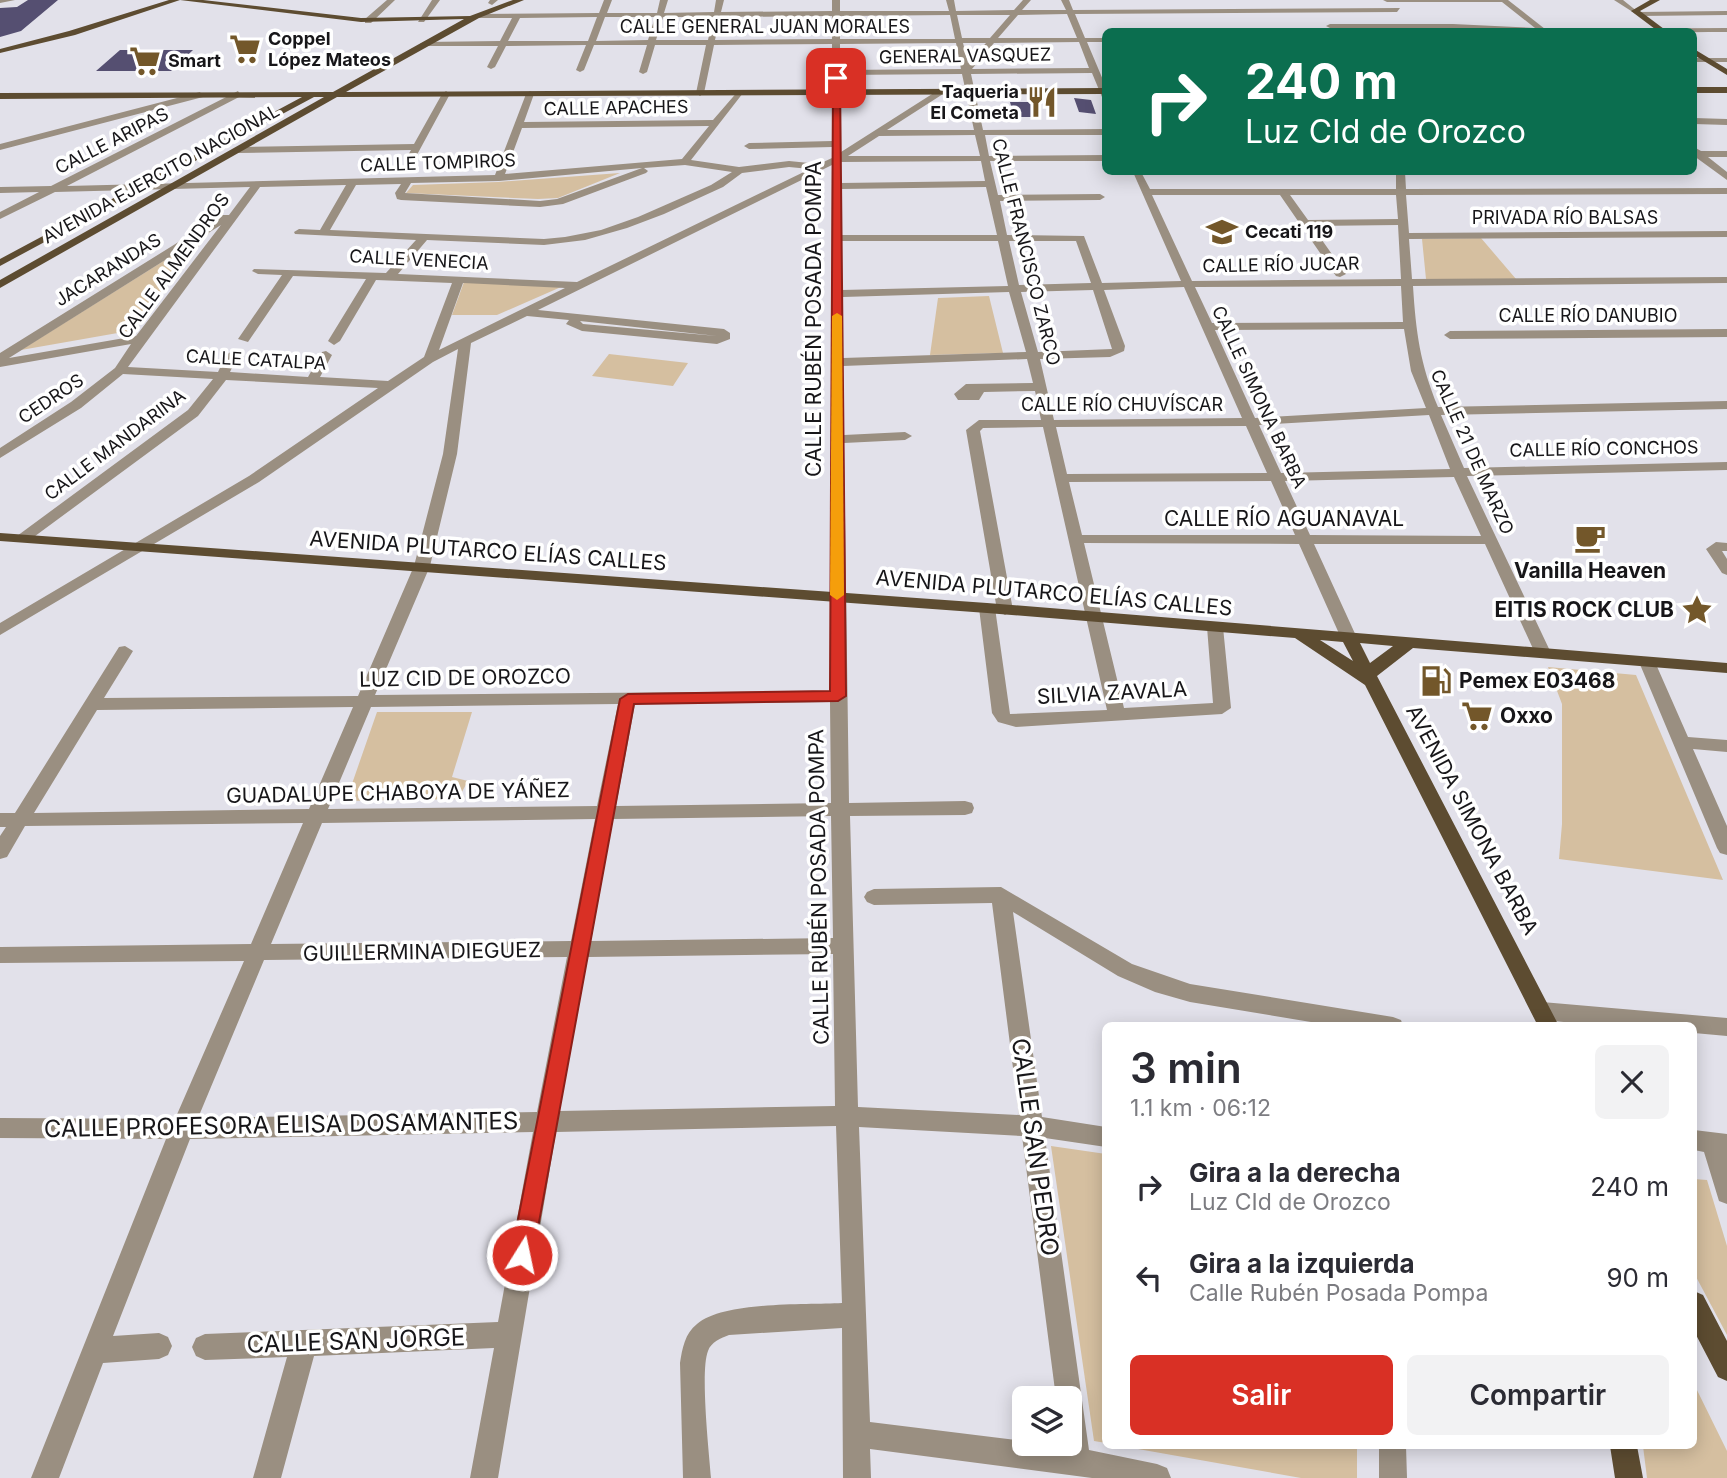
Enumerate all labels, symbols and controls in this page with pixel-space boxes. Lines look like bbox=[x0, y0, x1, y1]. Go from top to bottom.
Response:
street label: CALLE GENERAL JUAN MORALES bbox=[620, 16, 910, 37]
place label: Coppel López Mateos bbox=[268, 28, 391, 70]
supermarket icon: Coppel López Mateos bbox=[228, 32, 262, 66]
street label: GENERAL VASQUEZ bbox=[879, 43, 1051, 68]
supermarket icon: Smart bbox=[128, 44, 162, 78]
pin bbox=[806, 48, 866, 108]
place label: Smart bbox=[168, 50, 221, 71]
text: 240 m bbox=[1245, 52, 1398, 111]
icon: right bbox=[1130, 56, 1221, 147]
icon: arrive bbox=[817, 59, 855, 97]
place label: Taqueria El Cometa bbox=[930, 81, 1019, 123]
restaurant icon: Taqueria El Cometa bbox=[1025, 85, 1059, 119]
street label: CALLE APACHES bbox=[543, 96, 689, 119]
street label: AVENIDA EJERCITO NACIONAL bbox=[39, 100, 283, 248]
street label: CALLE ARIPAS bbox=[52, 103, 172, 178]
text: Luz CId de Orozco bbox=[1245, 112, 1526, 151]
street label: CALLE FRANCISCO ZARCO bbox=[988, 136, 1065, 368]
street label: CALLE TOMPIROS bbox=[360, 149, 516, 176]
street label: CALLE RUBÉN POSADA POMPA bbox=[800, 161, 826, 477]
street label: CALLE ALMENDROS bbox=[114, 189, 233, 342]
street label: PRIVADA RÍO BALSAS bbox=[1472, 206, 1658, 228]
school or university icon: Cecati 119 bbox=[1205, 215, 1239, 249]
place label: Cecati 119 bbox=[1245, 221, 1333, 242]
street label: JACARANDAS bbox=[51, 229, 165, 311]
street label: CALLE VENECIA bbox=[349, 245, 489, 274]
street label: CALLE RÍO JUCAR bbox=[1202, 252, 1360, 276]
street label: CALLE SIMONA BARBA bbox=[1208, 302, 1311, 491]
street label: CALLE RÍO DANUBIO bbox=[1499, 304, 1677, 326]
street label: CALLE CATALPA bbox=[185, 345, 327, 374]
street label: CALLE 21 DE MARZO bbox=[1427, 366, 1518, 538]
street label: CEDROS bbox=[14, 369, 87, 428]
street label: CALLE MANDARINA bbox=[40, 385, 189, 504]
street label: CALLE RÍO CHUVÍSCAR bbox=[1021, 393, 1224, 415]
street label: CALLE RÍO CONCHOS bbox=[1509, 435, 1699, 461]
street label: CALLE RÍO AGUANAVAL bbox=[1164, 505, 1404, 531]
cafe icon: Vanilla Heaven bbox=[1573, 521, 1607, 555]
street label: AVENIDA PLUTARCO ELÍAS CALLES bbox=[309, 525, 667, 575]
place label: Vanilla Heaven bbox=[1514, 558, 1666, 583]
street label: AVENIDA PLUTARCO ELÍAS CALLES bbox=[875, 563, 1233, 621]
place icon: EITIS ROCK CLUB bbox=[1680, 593, 1714, 627]
place label: EITIS ROCK CLUB bbox=[1494, 597, 1674, 622]
street label: LUZ CID DE OROZCO bbox=[359, 663, 571, 692]
fuel station icon: Pemex E03468 bbox=[1419, 664, 1453, 698]
place label: Pemex E03468 bbox=[1459, 668, 1615, 693]
street label: SILVIA ZAVALA bbox=[1036, 676, 1188, 709]
supermarket icon: Oxxo bbox=[1460, 699, 1494, 733]
street label: AVENIDA SIMONA BARBA bbox=[1401, 701, 1544, 939]
place label: Oxxo bbox=[1500, 703, 1553, 728]
street label: CALLE RUBÉN POSADA POMPA bbox=[802, 729, 834, 1045]
street label: GUADALUPE CHABOYA DE YÁÑEZ bbox=[226, 776, 570, 808]
street label: GUILLERMINA DIEGUEZ bbox=[303, 937, 541, 966]
street label: CALLE SAN PEDRO bbox=[1006, 1036, 1065, 1258]
text: 3 min bbox=[1130, 1042, 1242, 1093]
button: close bbox=[1595, 1045, 1669, 1119]
text: 1.1 km · 06:12 bbox=[1130, 1094, 1271, 1122]
street label: CALLE PROFESORA ELISA DOSAMANTES bbox=[43, 1106, 518, 1143]
text: Gira a la derecha bbox=[1189, 1157, 1401, 1188]
icon: right bbox=[1130, 1168, 1168, 1206]
text: 240 m bbox=[1590, 1171, 1669, 1202]
text: Luz CId de Orozco bbox=[1189, 1188, 1391, 1216]
position arrow bbox=[485, 1218, 559, 1292]
text: Gira a la izquierda bbox=[1189, 1248, 1415, 1279]
icon: left bbox=[1130, 1259, 1168, 1297]
text: 90 m bbox=[1606, 1262, 1669, 1293]
text: Calle Rubén Posada Pompa bbox=[1189, 1279, 1488, 1307]
street label: CALLE SAN JORGE bbox=[246, 1322, 466, 1359]
button: Salir bbox=[1130, 1355, 1393, 1435]
button: Compartir bbox=[1407, 1355, 1669, 1435]
map controls bbox=[1012, 1386, 1082, 1456]
button: layers bbox=[1012, 1386, 1082, 1456]

